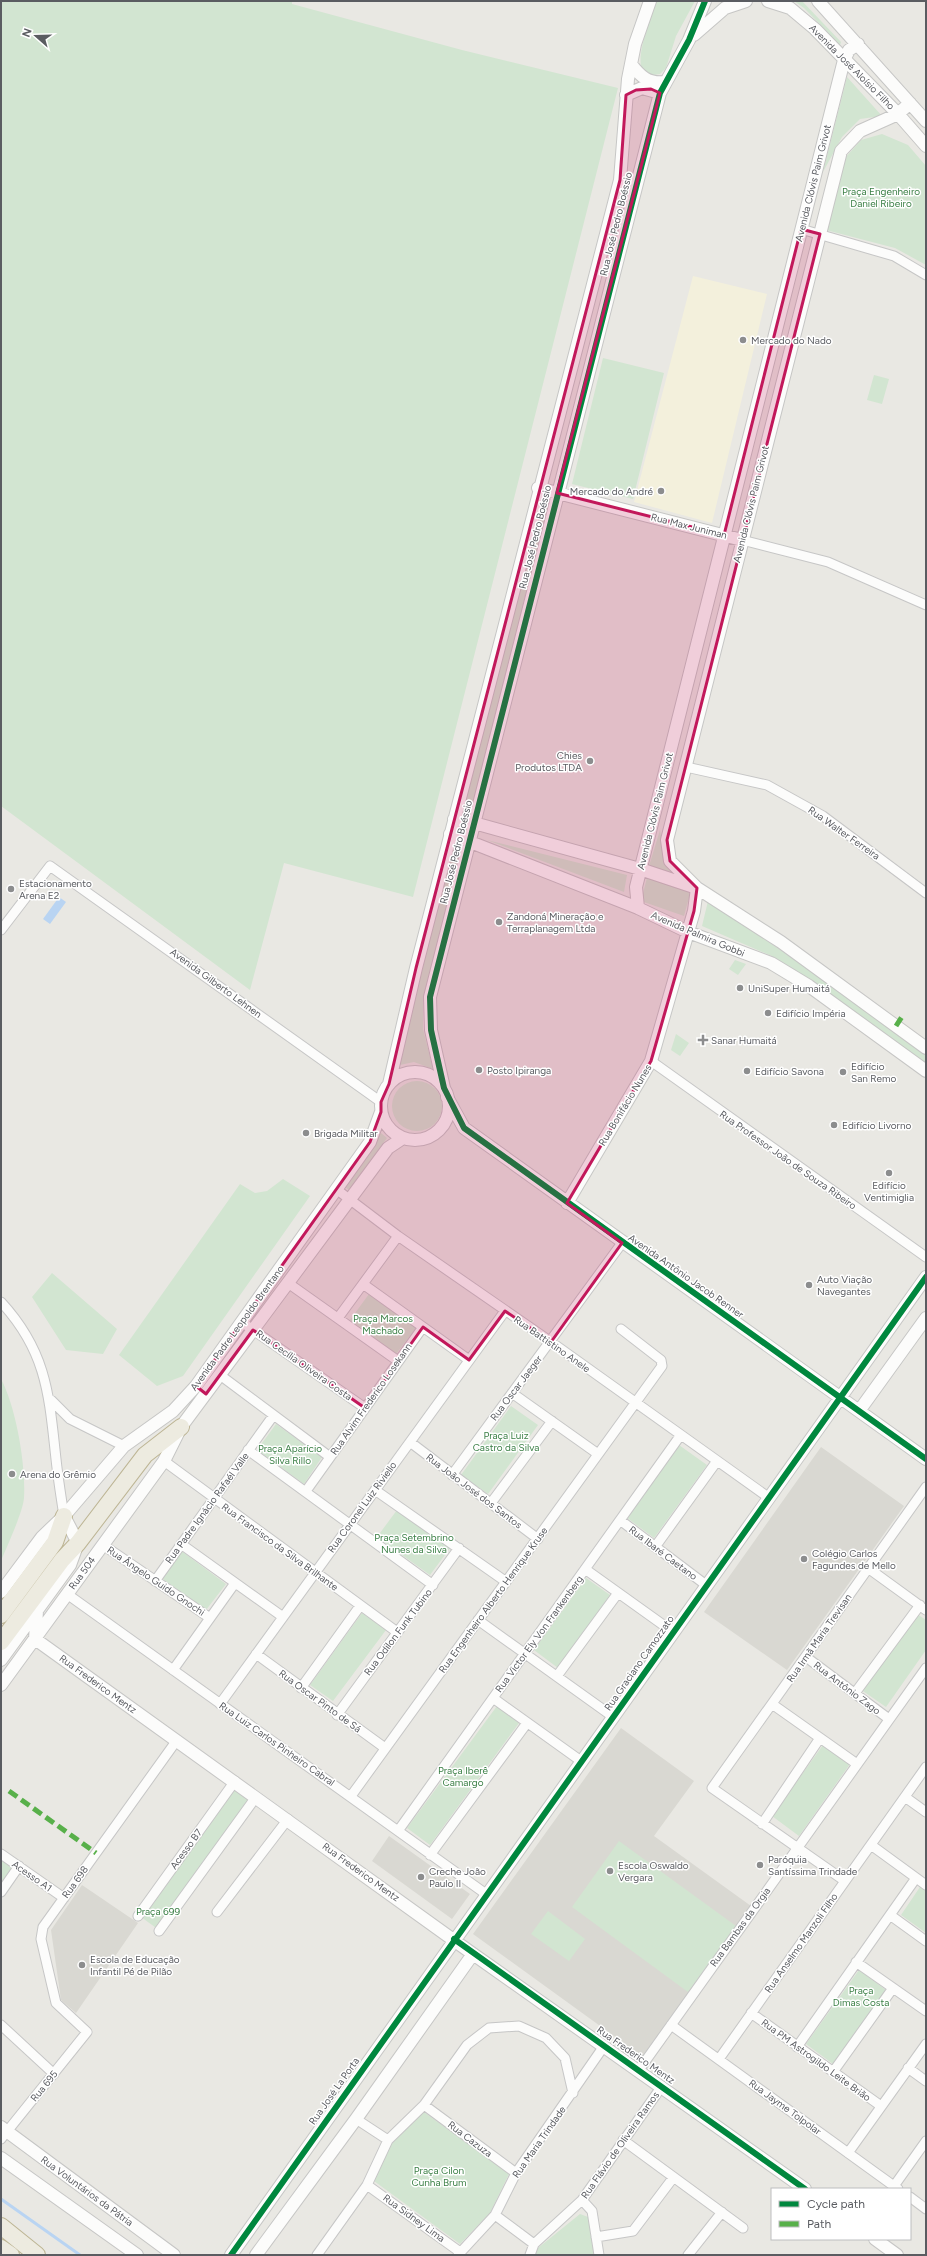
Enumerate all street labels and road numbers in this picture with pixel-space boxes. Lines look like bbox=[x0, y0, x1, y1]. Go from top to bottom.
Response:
street label: Avenida José Aloísio Filho bbox=[806, 21, 898, 113]
street label: Avenida Clóvis Paim Grivot bbox=[792, 123, 834, 243]
street label: Rua José Pedro Boéssio bbox=[597, 171, 635, 277]
street label: Avenida Clóvis Paim Grivot bbox=[730, 444, 772, 564]
street label: Rua José Pedro Boéssio bbox=[516, 484, 554, 590]
street label: Rua Max Juniman bbox=[650, 510, 729, 542]
street label: Avenida Clóvis Paim Grivot bbox=[634, 751, 676, 871]
street label: Rua José Pedro Boéssio bbox=[437, 799, 475, 905]
street label: Rua Walter Ferreira bbox=[806, 803, 882, 863]
street label: Avenida Palmira Gobbi bbox=[649, 908, 747, 960]
street label: Avenida Gilberto Lehnen bbox=[168, 945, 265, 1021]
street label: Rua Bonifácio Nunes bbox=[595, 1062, 655, 1148]
street label: Rua Professor João de Souza Ribeiro bbox=[717, 1108, 859, 1212]
street label: Avenida Antônio Jacob Renner bbox=[626, 1231, 747, 1321]
street label: Avenida Padre Leopoldo Brentano bbox=[187, 1263, 287, 1393]
street label: Rua Battistino Anele bbox=[511, 1313, 593, 1376]
street label: Rua Cecília Oliveira Costa bbox=[253, 1327, 355, 1403]
street label: Rua Alvim Frederico Losekann bbox=[327, 1340, 415, 1458]
street label: Rua Oscar Jaeger bbox=[487, 1352, 545, 1423]
street label: Rua Padre Ignácio Rafaél Valle bbox=[162, 1449, 252, 1566]
street label: Rua João José dos Santos bbox=[423, 1451, 525, 1532]
street label: Rua Coronel Luiz Riviello bbox=[325, 1459, 400, 1555]
street label: Rua Francisco da Silva Brilhante bbox=[219, 1500, 341, 1594]
street label: Rua Ibaré Caetano bbox=[626, 1523, 700, 1583]
street label: Rua Engenheiro Alberto Henrique Kruse bbox=[436, 1524, 551, 1676]
street label: Rua Ângelo Guido Gnochi bbox=[104, 1543, 208, 1619]
street label: Rua 504 bbox=[66, 1554, 98, 1592]
street label: Rua Victor Ely Von Frankenberg bbox=[492, 1573, 586, 1695]
street label: Rua Odilon Funk Tubino bbox=[361, 1586, 435, 1678]
street label: Rua Irmã Maria Trevisan bbox=[784, 1591, 855, 1685]
street label: Rua Graciano Camozzato bbox=[601, 1613, 677, 1713]
street label: Rua Frederico Mentz bbox=[57, 1652, 139, 1716]
street label: Rua Antônio Zago bbox=[811, 1659, 883, 1718]
street label: Rua Oscar Pinto de Sá bbox=[276, 1667, 364, 1735]
street label: Rua Luiz Carlos Pinheiro Cabral bbox=[217, 1699, 337, 1789]
street label: Acesso B7 bbox=[167, 1826, 205, 1872]
street label: Rua Frederico Mentz bbox=[320, 1840, 402, 1904]
street label: Acesso A1 bbox=[9, 1857, 55, 1895]
street label: Rua 698 bbox=[59, 1863, 91, 1901]
street label: Rua Bambas da Orgia bbox=[707, 1885, 773, 1969]
street label: Rua Anselmo Manzoli Filho bbox=[762, 1890, 841, 1995]
street label: Rua PM Astrogildo Leite Brião bbox=[759, 2016, 874, 2104]
street label: Rua Frederico Mentz bbox=[594, 2023, 678, 2087]
street label: Rua José La Porta bbox=[306, 2055, 362, 2127]
street label: Rua 695 bbox=[27, 2068, 61, 2104]
street label: Rua Jayme Tolpolar bbox=[746, 2076, 824, 2138]
street label: Rua Flávio de Oliveira Ramos bbox=[578, 2089, 662, 2201]
street label: Rua Maria Trindade bbox=[509, 2103, 569, 2180]
street label: Rua Cazuza bbox=[445, 2118, 495, 2160]
street label: Rua Voluntários da Pátria bbox=[38, 2153, 136, 2229]
street label: Rua Sidney Lima bbox=[380, 2191, 448, 2245]

